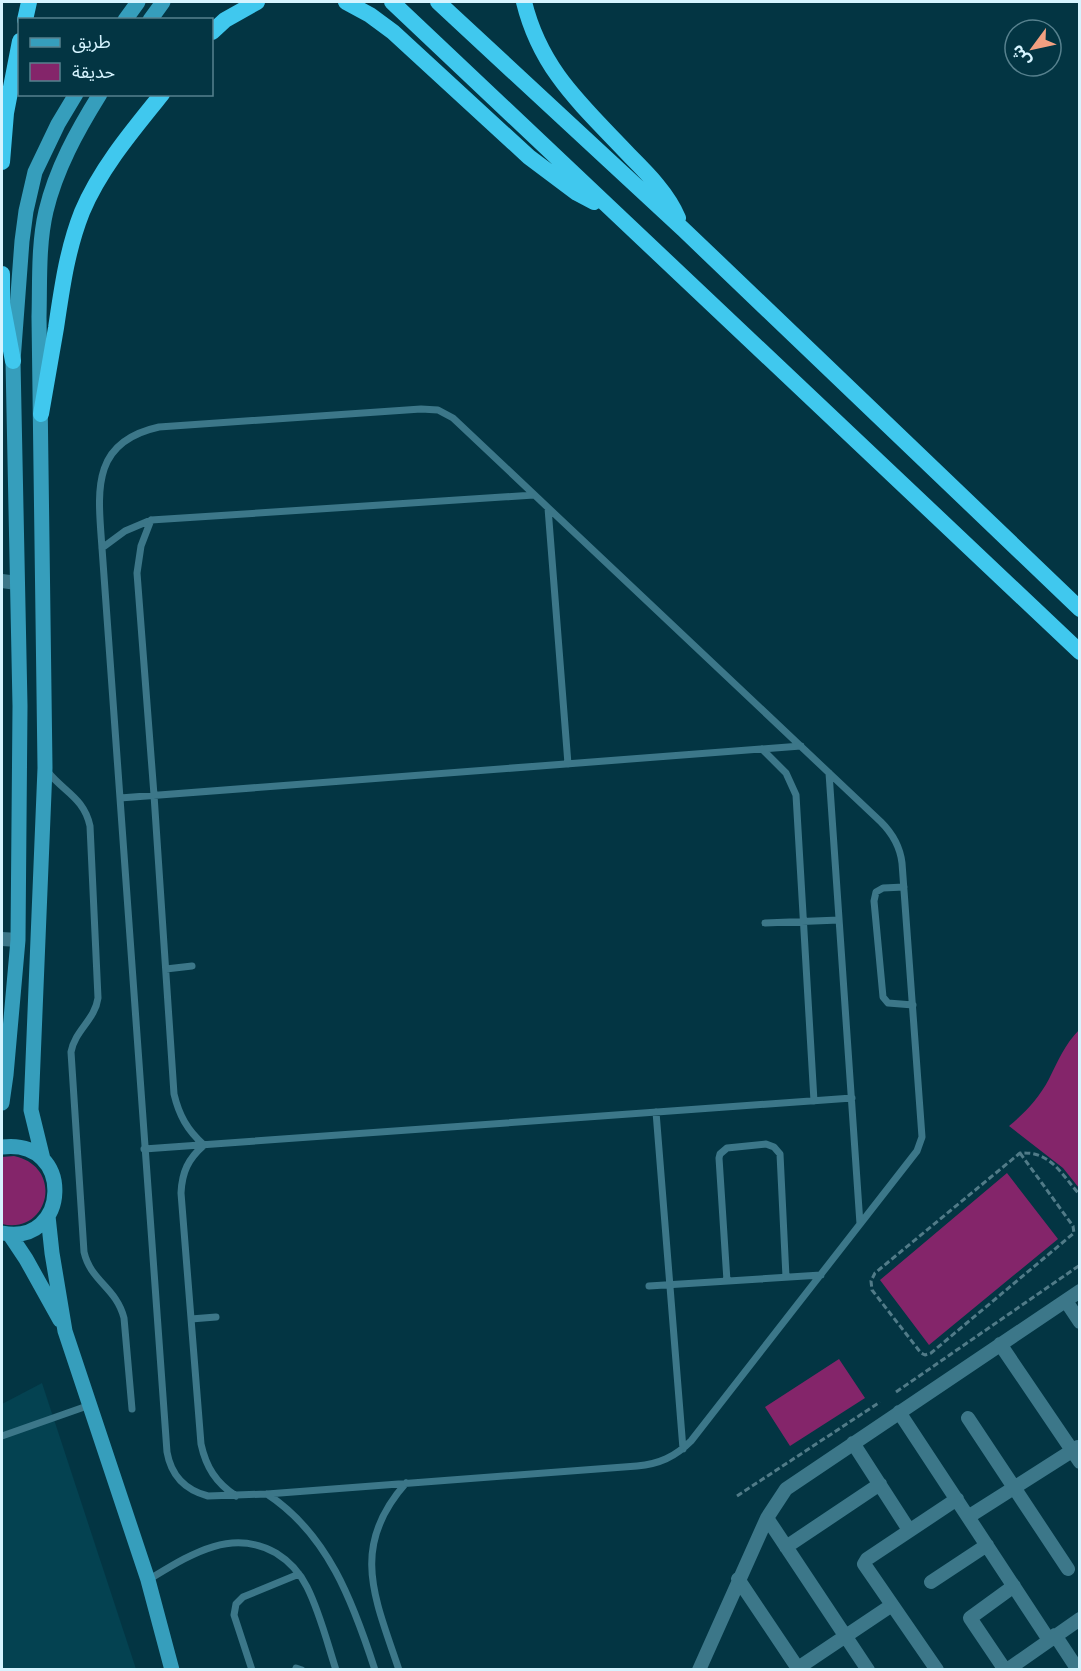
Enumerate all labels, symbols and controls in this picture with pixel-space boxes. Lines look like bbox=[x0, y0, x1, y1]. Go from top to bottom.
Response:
legend bbox=[18, 18, 213, 96]
north arrow bbox=[1003, 18, 1063, 78]
text: طريق bbox=[72, 31, 111, 53]
text: ش bbox=[1006, 41, 1035, 71]
text: حديقة bbox=[72, 61, 115, 82]

